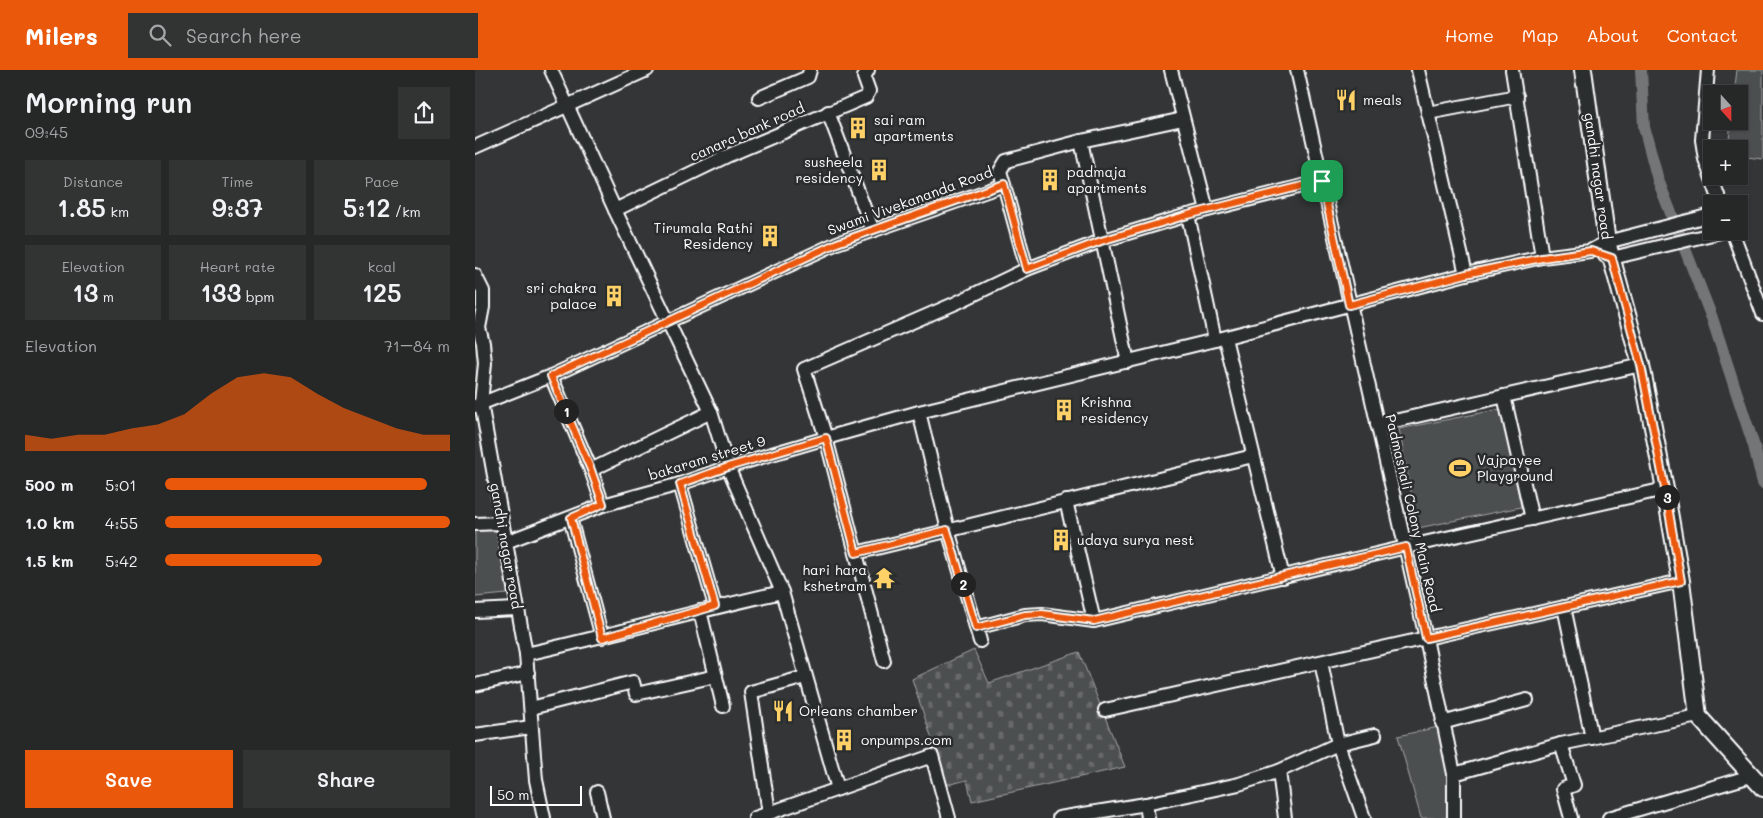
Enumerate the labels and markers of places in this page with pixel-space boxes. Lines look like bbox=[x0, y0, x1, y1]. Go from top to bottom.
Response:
restaurant icon: meals bbox=[1333, 87, 1359, 113]
place label: meals bbox=[1363, 90, 1402, 109]
place label: sai ram apartments bbox=[874, 110, 954, 145]
building icon: sai ram apartments bbox=[845, 115, 871, 141]
place label: susheela residency bbox=[795, 152, 863, 187]
building icon: susheela residency bbox=[866, 157, 892, 183]
pin bbox=[1301, 160, 1343, 202]
place label: padmaja apartments bbox=[1067, 162, 1147, 197]
building icon: padmaja apartments bbox=[1037, 167, 1063, 193]
place label: Tirumala Rathi Residency bbox=[654, 218, 753, 253]
building icon: Tirumala Rathi Residency bbox=[757, 223, 783, 249]
place label: sri chakra palace bbox=[526, 278, 597, 313]
building icon: sri chakra palace bbox=[601, 283, 627, 309]
place label: Krishna residency bbox=[1081, 392, 1149, 427]
building icon: Krishna residency bbox=[1051, 397, 1077, 423]
pin: 1 bbox=[553, 398, 579, 424]
place label: Vajpayee Playground bbox=[1477, 450, 1553, 485]
sports icon: Vajpayee Playground bbox=[1447, 455, 1473, 481]
pin: 3 bbox=[1655, 484, 1679, 510]
building icon: udaya surya nest bbox=[1048, 527, 1074, 553]
place label: udaya surya nest bbox=[1077, 530, 1194, 549]
place label: hari hara kshetram bbox=[802, 560, 867, 595]
temple icon: hari hara kshetram bbox=[871, 565, 897, 591]
pin: 2 bbox=[951, 572, 975, 596]
restaurant icon: Orleans chamber bbox=[770, 698, 796, 724]
place label: Orleans chamber bbox=[799, 701, 918, 720]
building icon: onpumps.com bbox=[831, 727, 857, 753]
place label: onpumps.com bbox=[861, 730, 952, 749]

